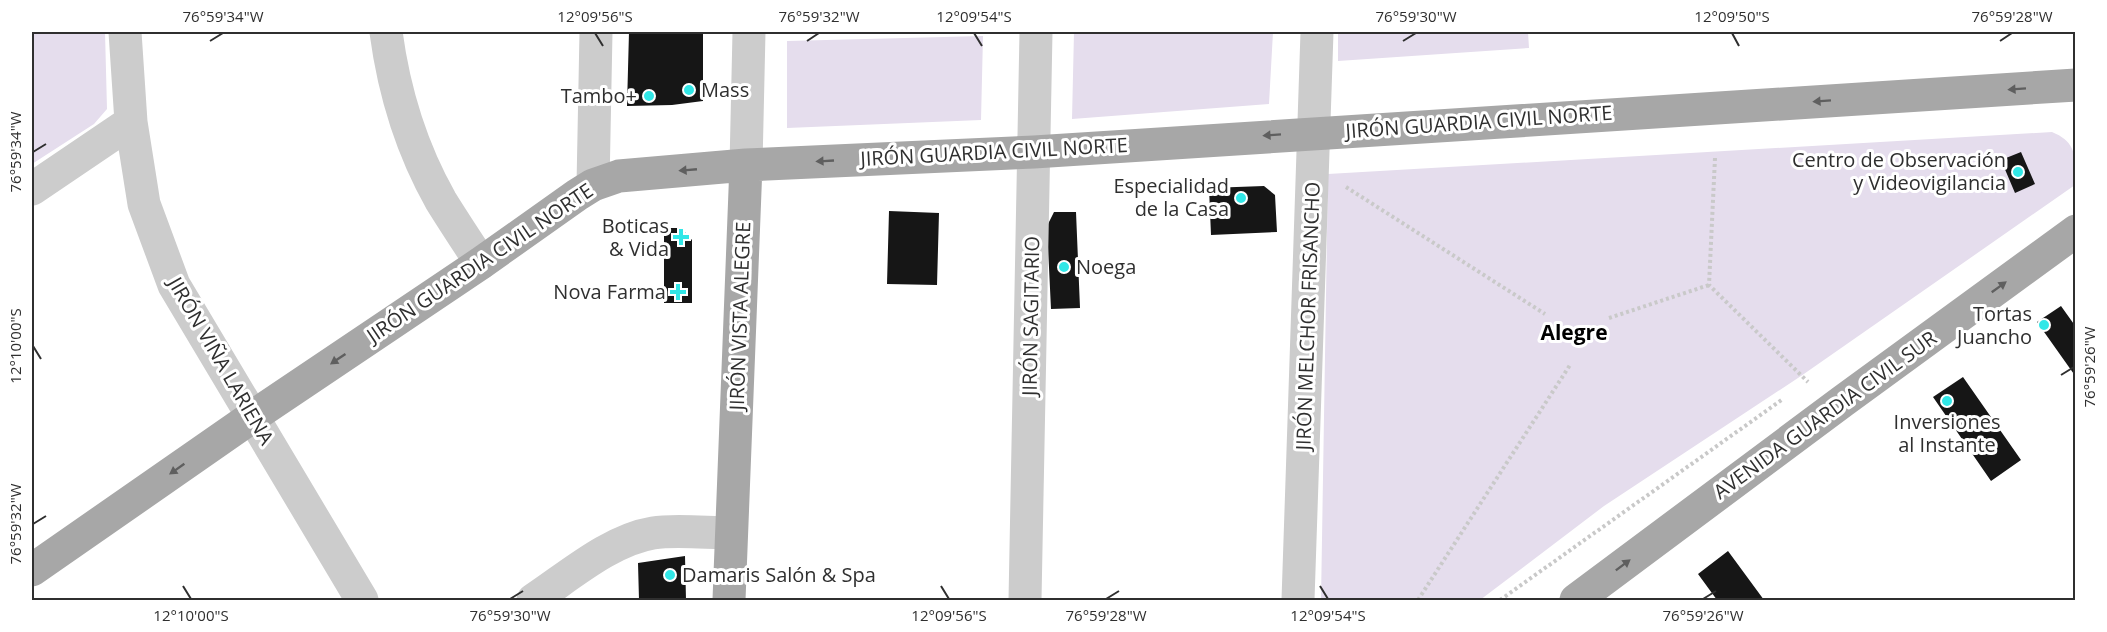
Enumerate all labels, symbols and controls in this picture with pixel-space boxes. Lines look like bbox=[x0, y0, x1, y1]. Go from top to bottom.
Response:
text: 76°59'34"W bbox=[183, 6, 264, 26]
text: 12°09'56"S bbox=[557, 6, 633, 26]
text: 76°59'32"W bbox=[779, 6, 860, 26]
text: 12°09'54"S bbox=[936, 6, 1012, 26]
text: 76°59'30"W bbox=[1376, 6, 1457, 26]
text: 12°09'50"S bbox=[1694, 6, 1770, 26]
text: 76°59'28"W bbox=[1972, 6, 2053, 26]
place label: Mass bbox=[701, 76, 749, 103]
place label: Tambo+ bbox=[561, 82, 637, 109]
marker: Mass bbox=[682, 83, 696, 97]
one-way arrow bbox=[2008, 84, 2027, 93]
marker: Tambo+ bbox=[642, 89, 656, 103]
one-way arrow bbox=[1813, 96, 1832, 105]
street label: JIRÓN GUARDIA CIVIL NORTE bbox=[1343, 99, 1613, 144]
text: 76°59'34"W bbox=[5, 111, 25, 193]
street label: JIRÓN GUARDIA CIVIL NORTE bbox=[858, 131, 1128, 172]
one-way arrow bbox=[1262, 131, 1281, 140]
place label: Centro de Observación y Videovigilancia bbox=[1792, 146, 2006, 196]
one-way arrow bbox=[816, 157, 835, 166]
one-way arrow bbox=[678, 165, 697, 175]
marker: Centro de Observación y Videovigilancia bbox=[2011, 165, 2025, 179]
place label: Especialidad de la Casa bbox=[1113, 172, 1229, 222]
street label: JIRÓN GUARDIA CIVIL NORTE bbox=[360, 177, 598, 350]
street label: JIRÓN MELCHOR FRISANCHO bbox=[1289, 181, 1326, 453]
marker: Especialidad de la Casa bbox=[1234, 191, 1248, 205]
place label: Boticas & Vida bbox=[602, 212, 669, 262]
street label: JIRÓN VISTA ALEGRE bbox=[723, 221, 756, 413]
marker: Boticas & Vida bbox=[674, 230, 688, 244]
street label: JIRÓN SAGITARIO bbox=[1016, 236, 1045, 398]
place label: Noega bbox=[1076, 253, 1136, 280]
marker: Noega bbox=[1057, 260, 1071, 274]
street label: JIRÓN VIÑA LARIENA bbox=[161, 270, 281, 450]
place label: Nova Farma bbox=[553, 278, 666, 305]
one-way arrow bbox=[1991, 281, 2007, 293]
marker: Nova Farma bbox=[671, 285, 685, 299]
place label: Tortas Juancho bbox=[1955, 300, 2032, 350]
text: 12°10'00"S bbox=[5, 308, 25, 384]
district label: Alegre bbox=[1540, 318, 1608, 346]
marker: Tortas Juancho bbox=[2037, 318, 2051, 332]
street label: AVENIDA GUARDIA CIVIL SUR bbox=[1708, 324, 1942, 505]
text: 76°59'26"W bbox=[2079, 326, 2099, 408]
one-way arrow bbox=[330, 353, 346, 364]
marker: Inversiones al Instante bbox=[1940, 394, 1954, 408]
place label: Inversiones al Instante bbox=[1894, 408, 2000, 458]
one-way arrow bbox=[169, 463, 185, 474]
text: 76°59'32"W bbox=[5, 483, 25, 565]
one-way arrow bbox=[1615, 559, 1631, 572]
place label: Damaris Salón & Spa bbox=[682, 561, 876, 588]
marker: Damaris Salón & Spa bbox=[663, 568, 677, 582]
text: 12°10'00"S bbox=[153, 605, 229, 625]
text: 76°59'30"W bbox=[470, 605, 551, 625]
text: 12°09'56"S bbox=[911, 605, 987, 625]
text: 76°59'28"W bbox=[1066, 605, 1147, 625]
text: 12°09'54"S bbox=[1290, 605, 1366, 625]
text: 76°59'26"W bbox=[1663, 605, 1744, 625]

